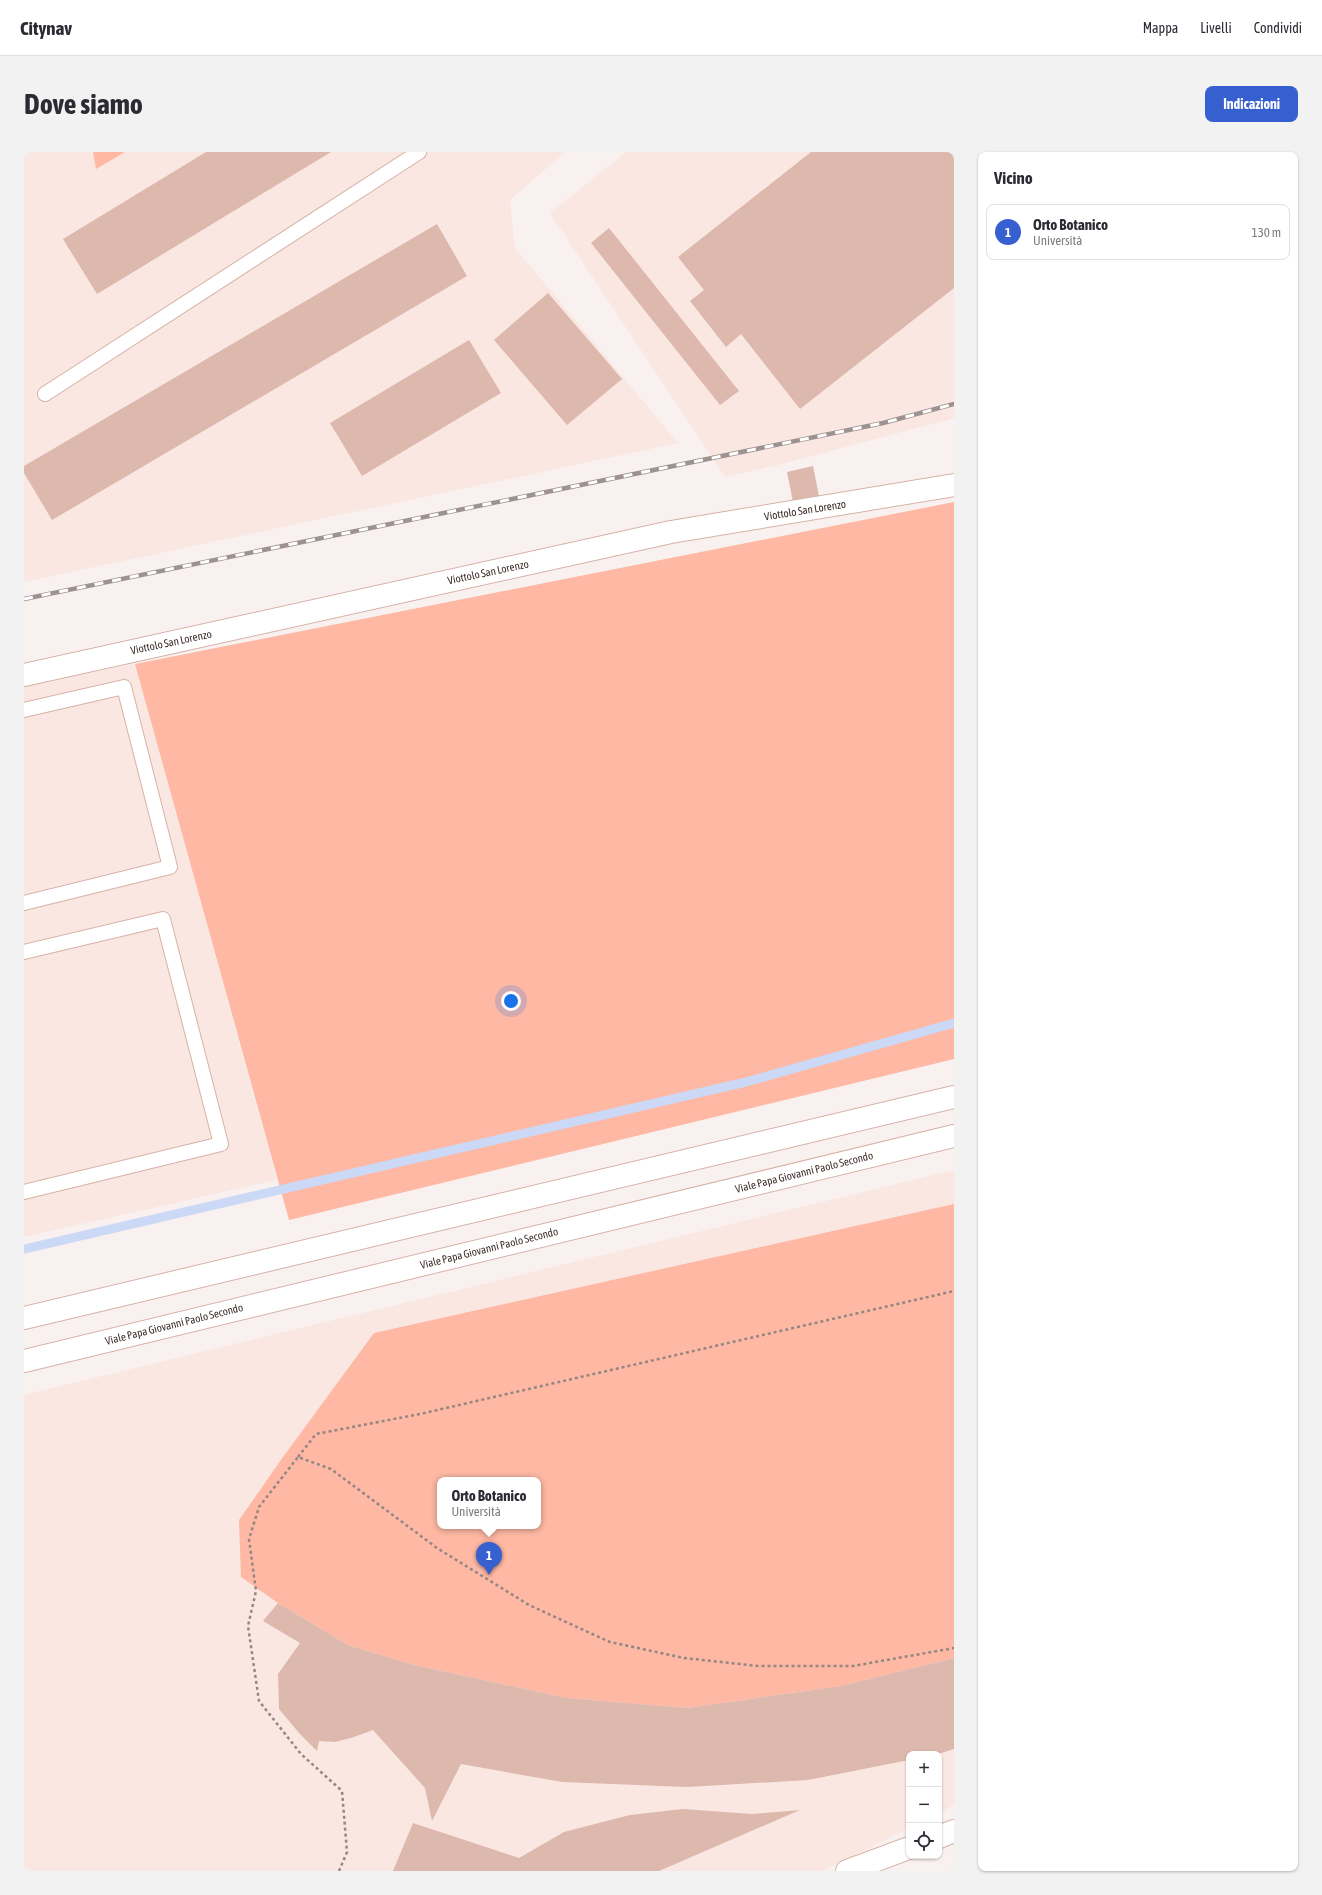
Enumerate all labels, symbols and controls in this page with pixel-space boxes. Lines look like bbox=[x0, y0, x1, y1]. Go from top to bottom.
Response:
text: Citynav bbox=[20, 17, 72, 39]
text: Mappa bbox=[1143, 20, 1178, 36]
text: Livelli bbox=[1200, 20, 1232, 36]
text: Condividi bbox=[1254, 20, 1302, 36]
button: Indicazioni bbox=[1205, 86, 1298, 122]
text: Dove siamo bbox=[24, 88, 143, 120]
text: Vicino bbox=[994, 168, 1033, 188]
text: Orto Botanico bbox=[1033, 216, 1108, 233]
text: 1 bbox=[1005, 225, 1011, 240]
text: 130 m bbox=[1252, 225, 1281, 240]
text: Università bbox=[1033, 233, 1082, 248]
street label: Viottolo San Lorenzo bbox=[763, 498, 847, 522]
street label: Viottolo San Lorenzo bbox=[446, 558, 530, 586]
street label: Viottolo San Lorenzo bbox=[129, 628, 213, 656]
your location bbox=[501, 991, 521, 1011]
street label: Viale Papa Giovanni Paolo Secondo bbox=[734, 1149, 874, 1195]
street label: Viale Papa Giovanni Paolo Secondo bbox=[419, 1225, 559, 1271]
street label: Viale Papa Giovanni Paolo Secondo bbox=[104, 1301, 244, 1347]
popup bbox=[437, 1477, 541, 1529]
text: Orto Botanico bbox=[451, 1487, 527, 1504]
text: Università bbox=[451, 1504, 501, 1519]
pin: 1 bbox=[476, 1542, 502, 1575]
map controls bbox=[906, 1751, 942, 1859]
button: + bbox=[906, 1751, 942, 1787]
button: − bbox=[906, 1787, 942, 1823]
button: locate bbox=[906, 1823, 942, 1859]

